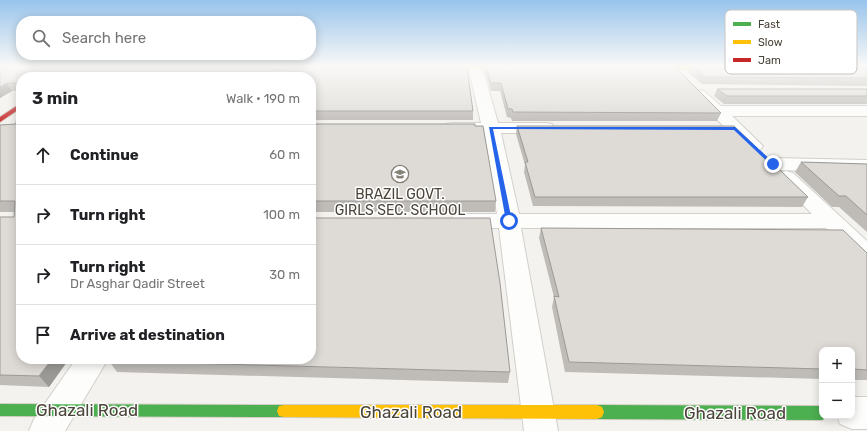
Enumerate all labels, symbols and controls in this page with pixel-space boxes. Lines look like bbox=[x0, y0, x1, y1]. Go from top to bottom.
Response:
legend bbox=[725, 10, 857, 74]
search box bbox=[16, 16, 316, 60]
text: Fast bbox=[758, 18, 781, 31]
icon: search bbox=[30, 27, 52, 49]
text: Search here bbox=[62, 29, 146, 47]
text: Slow bbox=[758, 36, 783, 49]
text: Jam bbox=[758, 54, 781, 67]
text: 3 min bbox=[32, 88, 78, 108]
text: Walk · 190 m bbox=[226, 91, 300, 106]
icon: ahead bbox=[32, 144, 54, 166]
text: Continue bbox=[70, 146, 139, 164]
text: 60 m bbox=[269, 147, 300, 162]
route end bbox=[764, 155, 782, 173]
school or university icon: BRAZIL GOVT. GIRLS SEC. SCHOOL bbox=[390, 164, 410, 184]
place label: BRAZIL GOVT. GIRLS SEC. SCHOOL bbox=[335, 186, 465, 219]
icon: right bbox=[32, 204, 54, 226]
text: Turn right bbox=[70, 206, 145, 224]
text: 100 m bbox=[263, 207, 300, 222]
route start bbox=[500, 212, 518, 230]
text: Turn right bbox=[70, 258, 145, 276]
icon: right bbox=[32, 264, 54, 286]
text: 30 m bbox=[269, 267, 300, 282]
text: Dr Asghar Qadir Street bbox=[70, 276, 205, 291]
icon: arrive bbox=[32, 324, 54, 346]
text: Arrive at destination bbox=[70, 326, 225, 344]
map controls bbox=[819, 347, 855, 419]
button: + bbox=[819, 347, 855, 383]
button: − bbox=[819, 383, 855, 419]
street label: Ghazali Road bbox=[36, 400, 138, 420]
street label: Ghazali Road bbox=[360, 402, 462, 422]
street label: Ghazali Road bbox=[684, 403, 786, 423]

